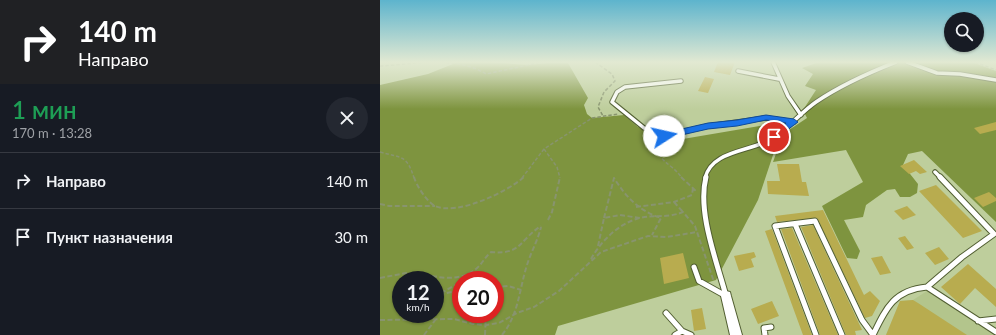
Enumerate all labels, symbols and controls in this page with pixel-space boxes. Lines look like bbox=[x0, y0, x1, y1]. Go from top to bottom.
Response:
map controls bbox=[944, 12, 984, 52]
button: search bbox=[944, 12, 984, 52]
text: 140 m bbox=[78, 14, 157, 48]
icon: right bbox=[12, 16, 64, 68]
text: Направо bbox=[78, 48, 149, 70]
text: 1 мин bbox=[12, 95, 76, 124]
button: close bbox=[326, 97, 368, 139]
position arrow bbox=[643, 115, 685, 157]
pin bbox=[757, 120, 791, 154]
text: 170 m · 13:28 bbox=[12, 125, 92, 141]
icon: arrive bbox=[763, 126, 785, 148]
icon: right bbox=[12, 170, 34, 192]
text: Направо bbox=[46, 172, 106, 190]
text: 140 m bbox=[326, 172, 368, 190]
icon: arrive bbox=[12, 226, 34, 248]
text: Пункт назначения bbox=[46, 228, 173, 246]
text: 30 m bbox=[334, 228, 368, 246]
speed limit sign: 20 bbox=[452, 271, 504, 323]
text: 12 bbox=[406, 280, 430, 304]
text: km/h bbox=[406, 301, 430, 313]

